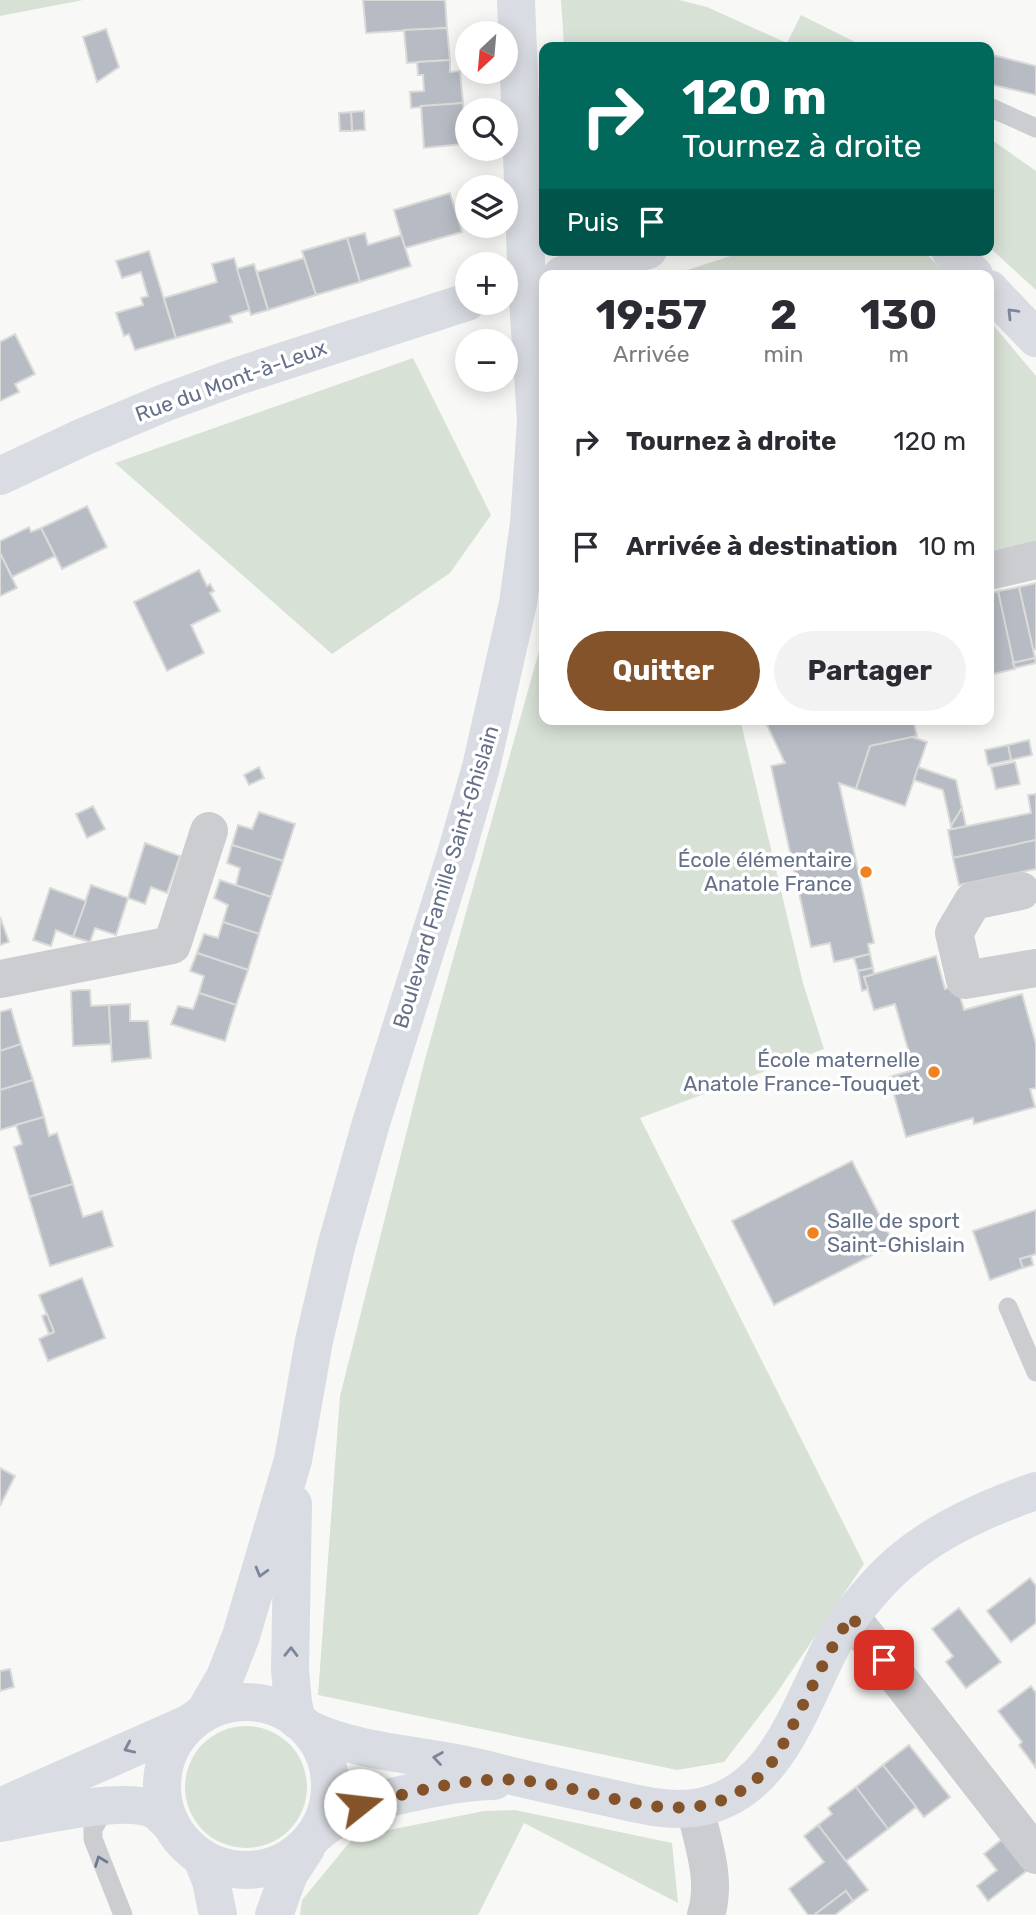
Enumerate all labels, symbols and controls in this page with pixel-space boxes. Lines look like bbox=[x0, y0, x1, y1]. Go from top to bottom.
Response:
north arrow bbox=[455, 21, 518, 84]
map controls bbox=[455, 21, 518, 392]
text: 120 m bbox=[682, 68, 827, 126]
icon: right bbox=[567, 70, 658, 161]
button: search bbox=[455, 98, 518, 161]
text: Tournez à droite bbox=[682, 127, 922, 165]
button: layers bbox=[455, 175, 518, 238]
icon: arrive bbox=[633, 203, 671, 241]
text: Puis bbox=[567, 207, 619, 238]
button: + bbox=[455, 252, 518, 315]
text: 19:57 bbox=[596, 290, 707, 340]
text: 2 bbox=[770, 290, 797, 340]
text: 130 bbox=[860, 290, 937, 340]
one-way arrow bbox=[1008, 309, 1021, 322]
button: − bbox=[455, 329, 518, 392]
street label: Rue du Mont-à-Leux bbox=[132, 334, 330, 427]
text: Arrivée bbox=[613, 340, 690, 368]
text: min bbox=[764, 340, 804, 368]
text: m bbox=[889, 340, 909, 368]
icon: right bbox=[567, 423, 605, 461]
text: Tournez à droite bbox=[626, 426, 836, 457]
text: 120 m bbox=[894, 426, 966, 457]
icon: arrive bbox=[567, 528, 605, 566]
text: Arrivée à destination bbox=[626, 531, 898, 562]
text: 10 m bbox=[919, 531, 976, 562]
button: Quitter bbox=[567, 631, 760, 711]
button: Partager bbox=[774, 631, 966, 711]
street label: Boulevard Famille Saint-Ghislain bbox=[387, 722, 504, 1031]
place label: École élémentaire Anatole France bbox=[678, 847, 852, 896]
marker: École élémentaire Anatole France bbox=[858, 864, 874, 880]
place label: École maternelle Anatole France-Touquet bbox=[683, 1047, 920, 1096]
marker: École maternelle Anatole France-Touquet bbox=[926, 1064, 942, 1080]
place label: Salle de sport Saint-Ghislain bbox=[827, 1208, 965, 1257]
marker: Salle de sport Saint-Ghislain bbox=[805, 1225, 821, 1241]
one-way arrow bbox=[254, 1566, 269, 1578]
pin bbox=[854, 1630, 914, 1690]
icon: arrive bbox=[865, 1641, 903, 1679]
one-way arrow bbox=[283, 1646, 298, 1657]
one-way arrow bbox=[124, 1740, 136, 1754]
one-way arrow bbox=[432, 1751, 444, 1766]
position arrow bbox=[323, 1768, 397, 1842]
one-way arrow bbox=[95, 1855, 109, 1867]

